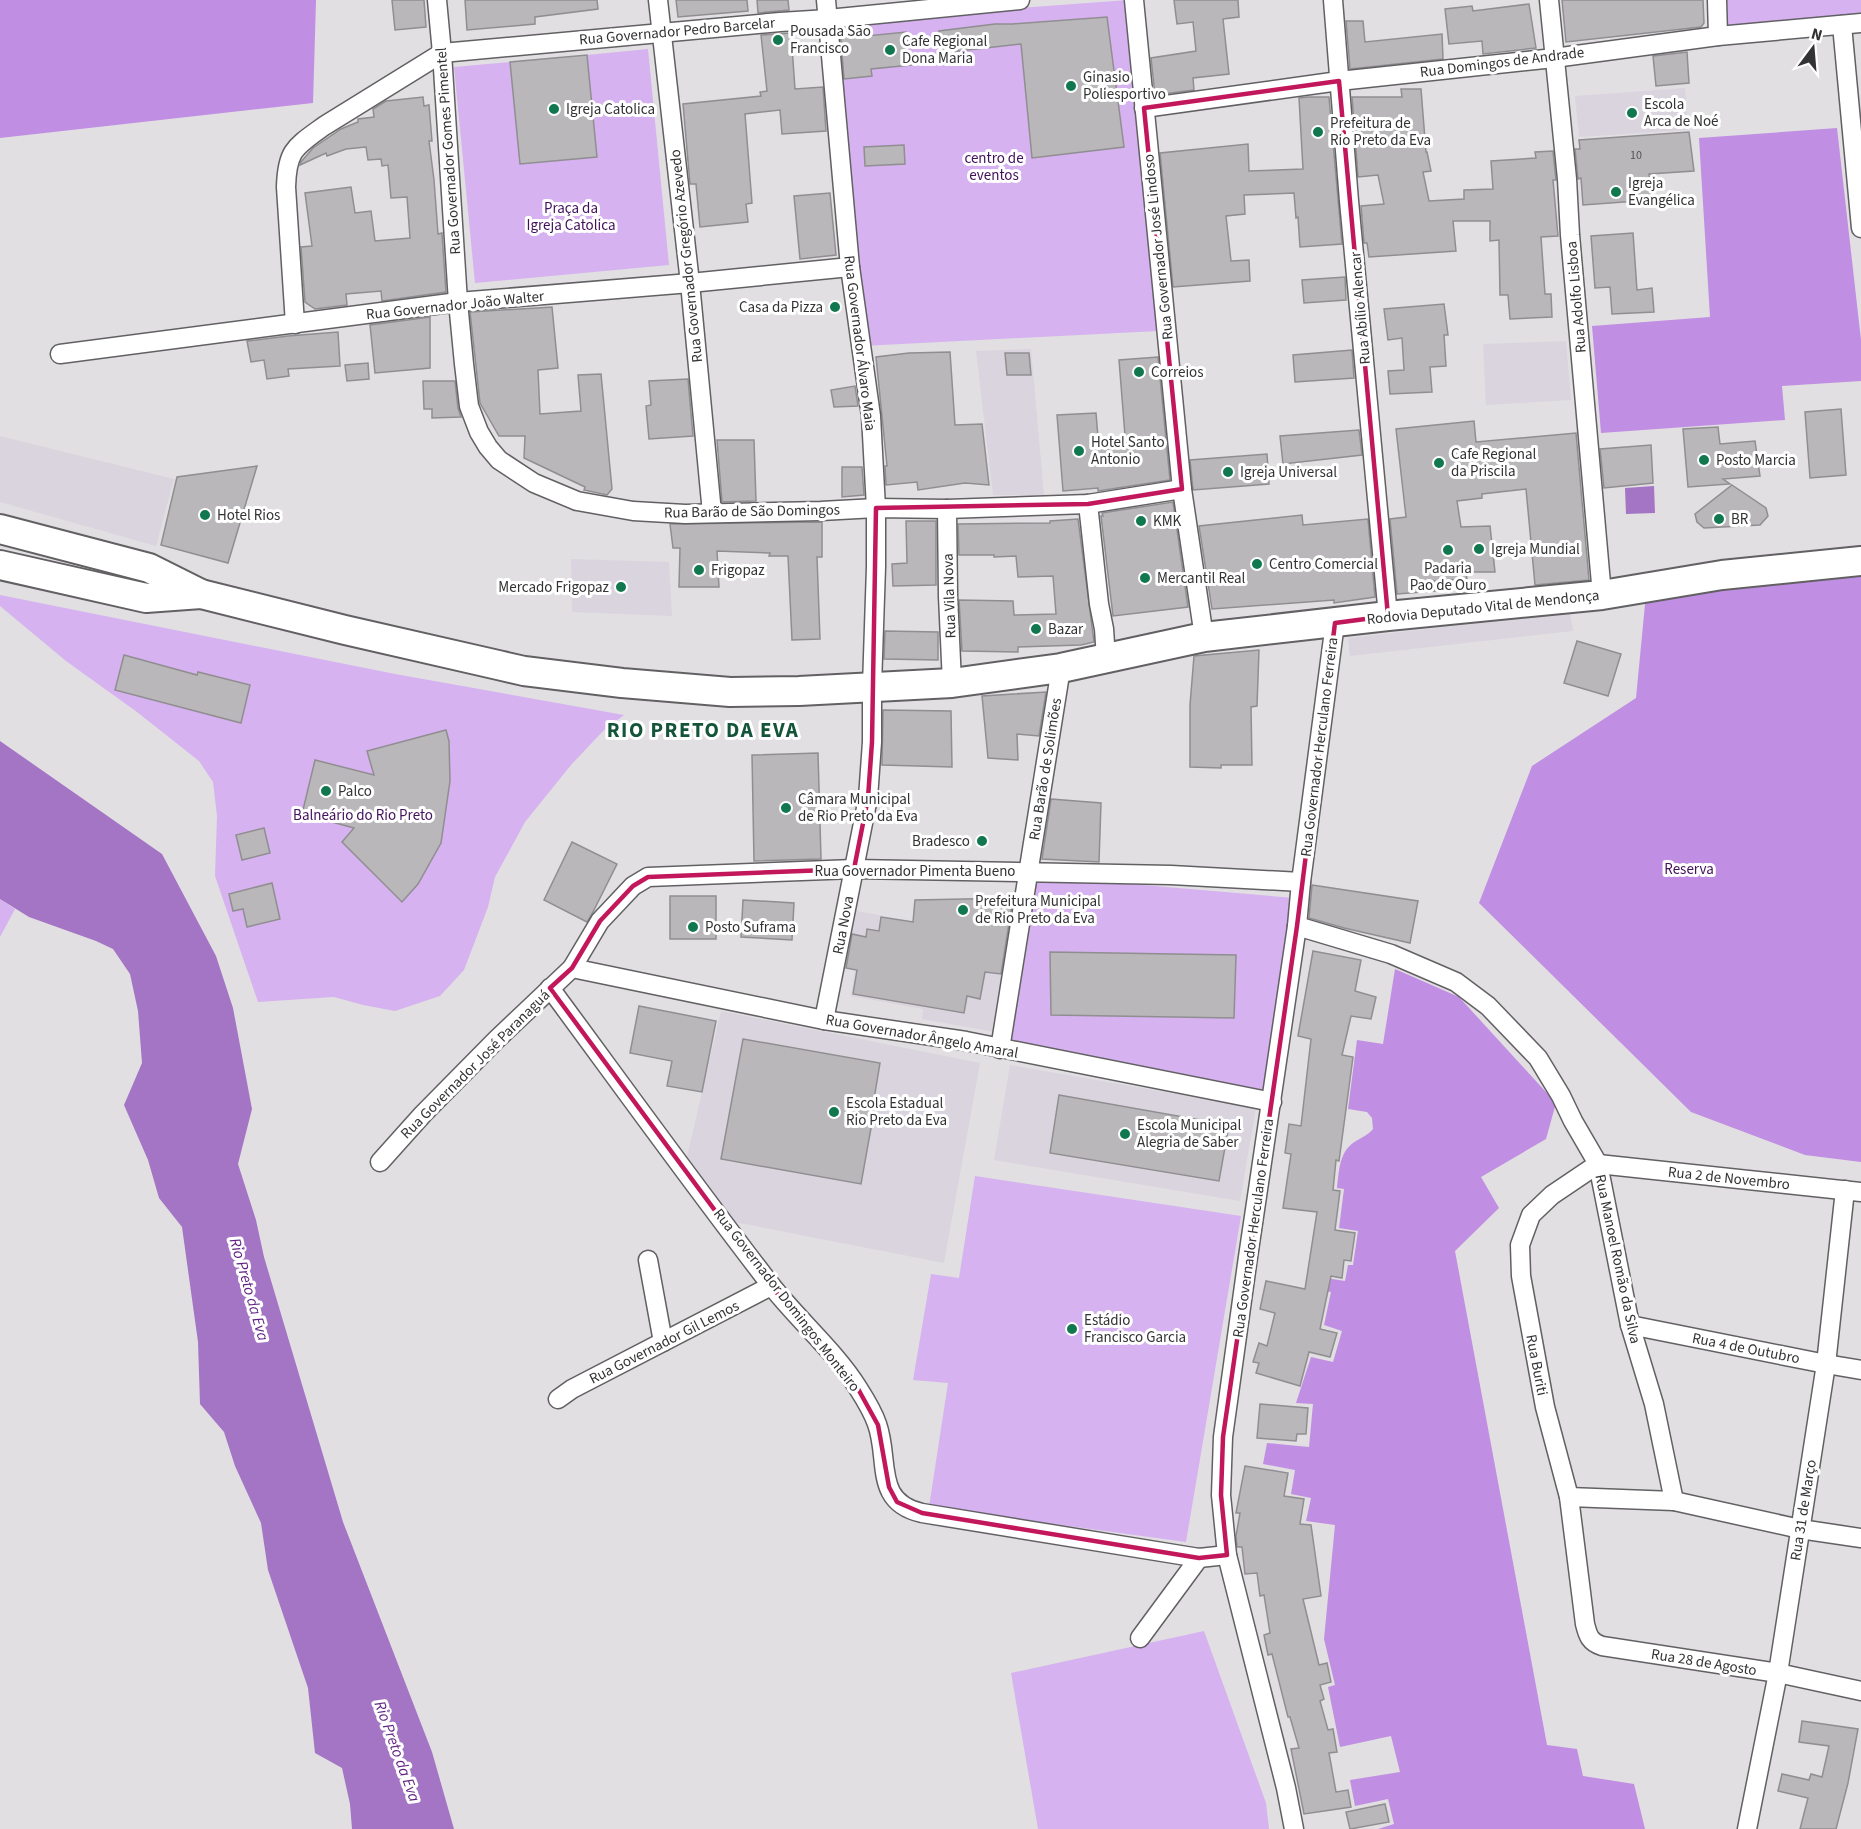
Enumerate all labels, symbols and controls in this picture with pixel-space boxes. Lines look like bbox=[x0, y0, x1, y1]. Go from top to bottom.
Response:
street label: Rua Governador Pedro Barcelar bbox=[578, 12, 777, 51]
north arrow bbox=[1783, 18, 1843, 78]
place label: Pousada São Francisco bbox=[790, 21, 871, 59]
text: N bbox=[1809, 23, 1825, 47]
place label: Cafe Regional Dona Maria bbox=[902, 31, 988, 69]
marker: Pousada São Francisco bbox=[771, 33, 785, 47]
street label: Rua Domingos de Andrade bbox=[1419, 42, 1585, 83]
marker: Cafe Regional Dona Maria bbox=[883, 43, 897, 57]
street label: Rua Governador Gomes Pimentel bbox=[431, 47, 466, 255]
place label: Ginasio Poliesportivo bbox=[1083, 67, 1166, 105]
marker: Ginasio Poliesportivo bbox=[1064, 79, 1078, 93]
place label: Escola Arca de Noé bbox=[1644, 94, 1719, 132]
place label: Igreja Catolica bbox=[566, 99, 655, 120]
marker: Igreja Catolica bbox=[547, 102, 561, 116]
marker: Escola Arca de Noé bbox=[1625, 106, 1639, 120]
place label: Prefeitura de Rio Preto da Eva bbox=[1330, 113, 1431, 151]
marker: Prefeitura de Rio Preto da Eva bbox=[1311, 125, 1325, 139]
house number: 10 bbox=[1630, 147, 1642, 164]
street label: Rua Governador Gregório Azevedo bbox=[665, 148, 708, 364]
park label: centro de eventos bbox=[964, 148, 1024, 186]
street label: Rua Governador José Lindoso bbox=[1138, 153, 1179, 341]
place label: Igreja Evangélica bbox=[1628, 173, 1695, 211]
marker: Igreja Evangélica bbox=[1609, 185, 1623, 199]
park label: Praça da Igreja Catolica bbox=[527, 198, 615, 236]
street label: Rua Adolfo Lisboa bbox=[1561, 240, 1592, 354]
street label: Rua Abílio Alencar bbox=[1345, 250, 1376, 365]
street label: Rua Governador Álvaro Maia bbox=[838, 254, 881, 432]
street label: Rua Governador João Walter bbox=[365, 286, 546, 325]
place label: Casa da Pizza bbox=[739, 297, 823, 318]
marker: Casa da Pizza bbox=[828, 300, 842, 314]
place label: Correios bbox=[1151, 362, 1203, 383]
marker: Correios bbox=[1132, 365, 1146, 379]
place label: Hotel Santo Antonio bbox=[1091, 432, 1165, 470]
marker: Hotel Santo Antonio bbox=[1072, 444, 1086, 458]
place label: Cafe Regional da Priscila bbox=[1451, 444, 1537, 482]
place label: Posto Marcia bbox=[1716, 450, 1796, 471]
marker: Posto Marcia bbox=[1697, 453, 1711, 467]
marker: Cafe Regional da Priscila bbox=[1432, 456, 1446, 470]
place label: Igreja Universal bbox=[1240, 462, 1337, 483]
marker: Igreja Universal bbox=[1221, 465, 1235, 479]
street label: Rua Barão de São Domingos bbox=[664, 499, 840, 524]
place label: Hotel Rios bbox=[217, 505, 280, 526]
marker: Hotel Rios bbox=[198, 508, 212, 522]
place label: BR bbox=[1731, 509, 1749, 530]
place label: KMK bbox=[1153, 511, 1182, 532]
marker: BR bbox=[1712, 512, 1726, 526]
marker: KMK bbox=[1134, 514, 1148, 528]
place label: Igreja Mundial bbox=[1491, 539, 1580, 560]
marker: Igreja Mundial bbox=[1472, 542, 1486, 556]
marker: Padaria Pao de Ouro bbox=[1441, 543, 1455, 557]
street label: Rua Vila Nova bbox=[938, 553, 961, 639]
place label: Centro Comercial bbox=[1269, 554, 1378, 575]
marker: Centro Comercial bbox=[1250, 557, 1264, 571]
place label: Padaria Pao de Ouro bbox=[1410, 558, 1486, 596]
place label: Frigopaz bbox=[711, 560, 765, 581]
marker: Frigopaz bbox=[692, 563, 706, 577]
place label: Mercantil Real bbox=[1157, 568, 1246, 589]
marker: Mercantil Real bbox=[1138, 571, 1152, 585]
place label: Mercado Frigopaz bbox=[498, 577, 609, 598]
marker: Mercado Frigopaz bbox=[614, 580, 628, 594]
street label: Rodovia Deputado Vital de Mendonça bbox=[1366, 585, 1600, 630]
place label: Bazar bbox=[1048, 619, 1084, 640]
marker: Bazar bbox=[1029, 622, 1043, 636]
street label: Rua Governador Herculano Ferreira bbox=[1296, 636, 1343, 858]
street label: Rua Barão de Solimões bbox=[1024, 696, 1067, 842]
district label: RIO PRETO DA EVA bbox=[607, 715, 799, 745]
place label: Palco bbox=[338, 781, 372, 802]
marker: Palco bbox=[319, 784, 333, 798]
place label: Câmara Municipal de Rio Preto da Eva bbox=[798, 789, 918, 827]
marker: Câmara Municipal de Rio Preto da Eva bbox=[779, 801, 793, 815]
park label: Balneário do Rio Preto bbox=[293, 805, 433, 826]
place label: Bradesco bbox=[912, 831, 970, 852]
marker: Bradesco bbox=[975, 834, 989, 848]
park label: Reserva bbox=[1664, 859, 1714, 880]
street label: Rua Governador Pimenta Bueno bbox=[815, 861, 1015, 882]
place label: Prefeitura Municipal de Rio Preto da Eva bbox=[975, 891, 1101, 929]
street label: Rua Nova bbox=[828, 894, 859, 956]
marker: Prefeitura Municipal de Rio Preto da Eva bbox=[956, 903, 970, 917]
place label: Posto Suframa bbox=[705, 917, 796, 938]
marker: Posto Suframa bbox=[686, 920, 700, 934]
street label: Rua Governador José Paranaguá bbox=[396, 985, 555, 1144]
street label: Rua Governador Ângelo Amaral bbox=[824, 1009, 1020, 1064]
place label: Escola Estadual Rio Preto da Eva bbox=[846, 1093, 947, 1131]
marker: Escola Estadual Rio Preto da Eva bbox=[827, 1105, 841, 1119]
place label: Escola Municipal Alegria de Saber bbox=[1137, 1115, 1241, 1153]
street label: Rua Governador Herculano Ferreira bbox=[1228, 1117, 1279, 1339]
marker: Escola Municipal Alegria de Saber bbox=[1118, 1127, 1132, 1141]
street label: Rua 2 de Novembro bbox=[1667, 1162, 1791, 1195]
street label: Rua Manoel Romão da Silva bbox=[1589, 1172, 1646, 1346]
street label: Rua Governador Domingos Monteiro bbox=[708, 1204, 865, 1396]
water label: Rio Preto da Eva bbox=[224, 1235, 274, 1344]
street label: Rua Governador Gil Lemos bbox=[586, 1295, 743, 1389]
place label: Estádio Francisco Garcia bbox=[1084, 1310, 1186, 1348]
marker: Estádio Francisco Garcia bbox=[1065, 1322, 1079, 1336]
street label: Rua 4 de Outubro bbox=[1690, 1328, 1802, 1369]
street label: Rua Buriti bbox=[1520, 1333, 1553, 1397]
street label: Rua 31 de Março bbox=[1785, 1458, 1822, 1562]
street label: Rua 28 de Agosto bbox=[1650, 1644, 1758, 1681]
water label: Rio Preto da Eva bbox=[369, 1698, 426, 1805]

